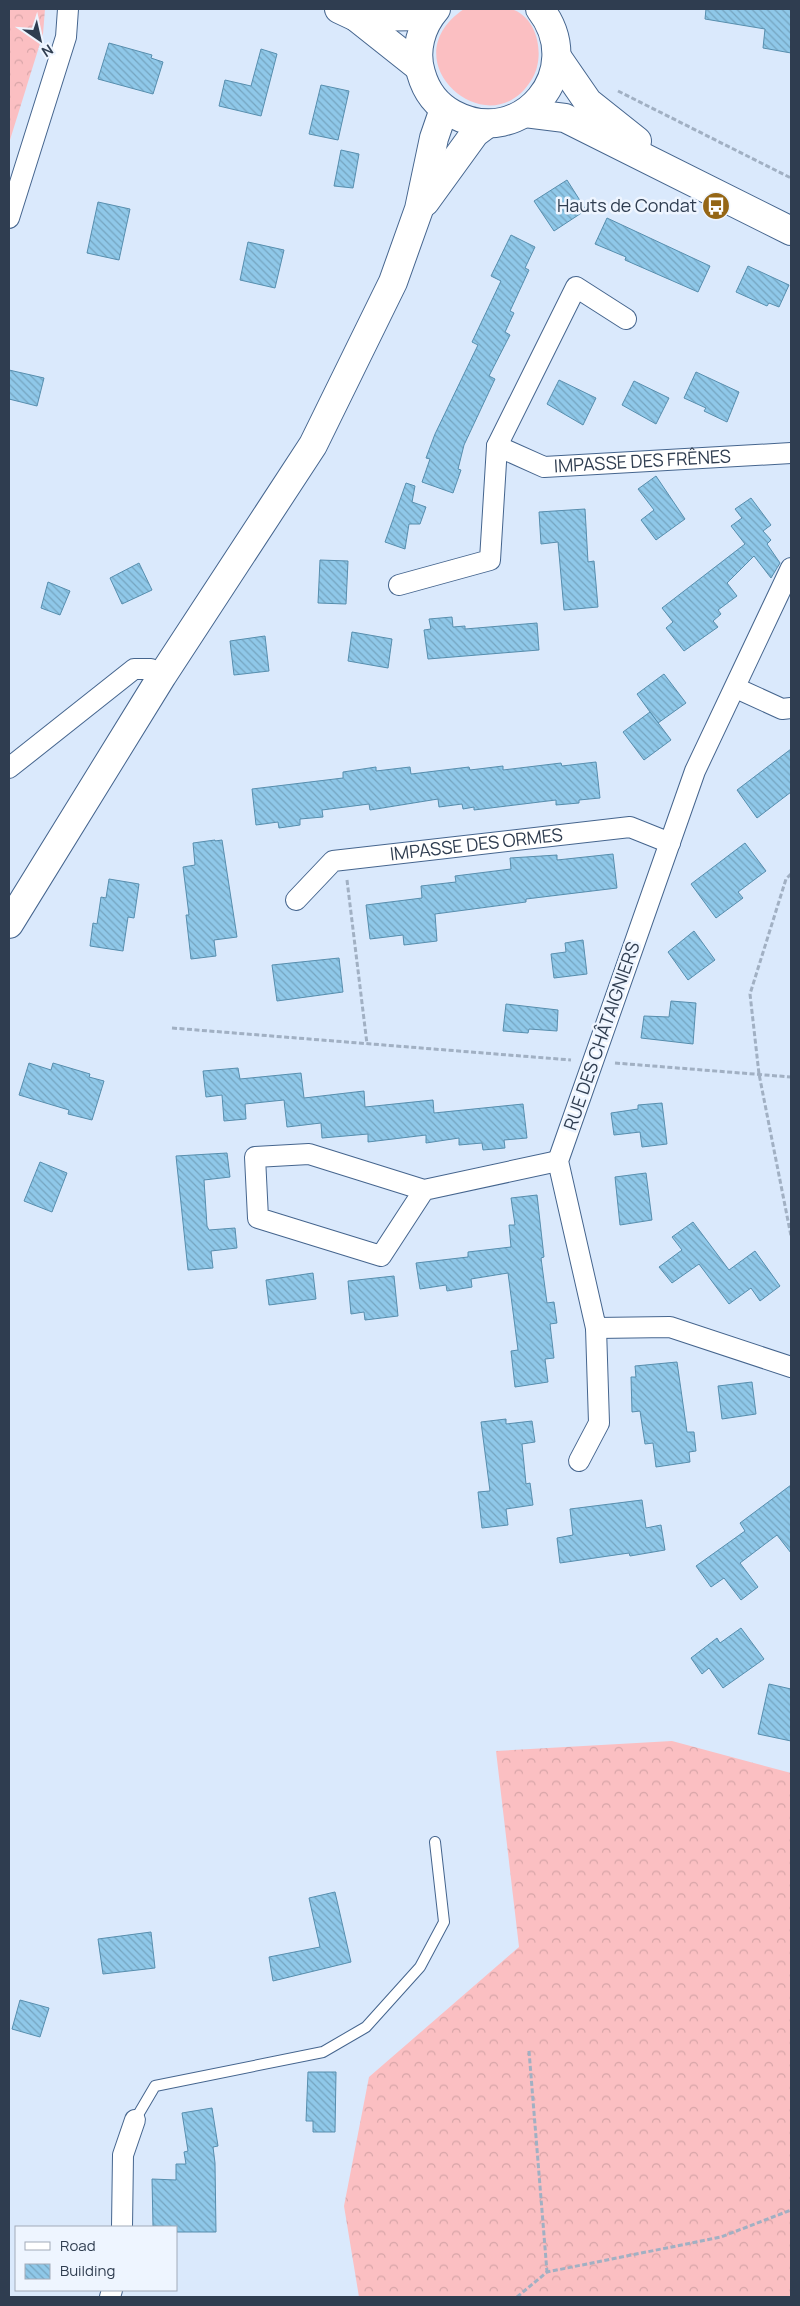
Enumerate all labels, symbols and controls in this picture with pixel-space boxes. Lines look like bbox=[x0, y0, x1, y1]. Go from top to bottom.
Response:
north arrow bbox=[15, 15, 65, 65]
text: N bbox=[38, 41, 57, 62]
bus stop icon: Hauts de Condat bbox=[701, 191, 731, 221]
place label: Hauts de Condat bbox=[557, 193, 697, 217]
street label: IMPASSE DES FRÊNES bbox=[553, 443, 731, 477]
street label: IMPASSE DES ORMES bbox=[389, 822, 564, 865]
street label: RUE DES CHÂTAIGNIERS bbox=[558, 938, 645, 1133]
legend bbox=[15, 2226, 178, 2291]
text: Road bbox=[60, 2235, 96, 2256]
text: Building bbox=[60, 2260, 115, 2281]

